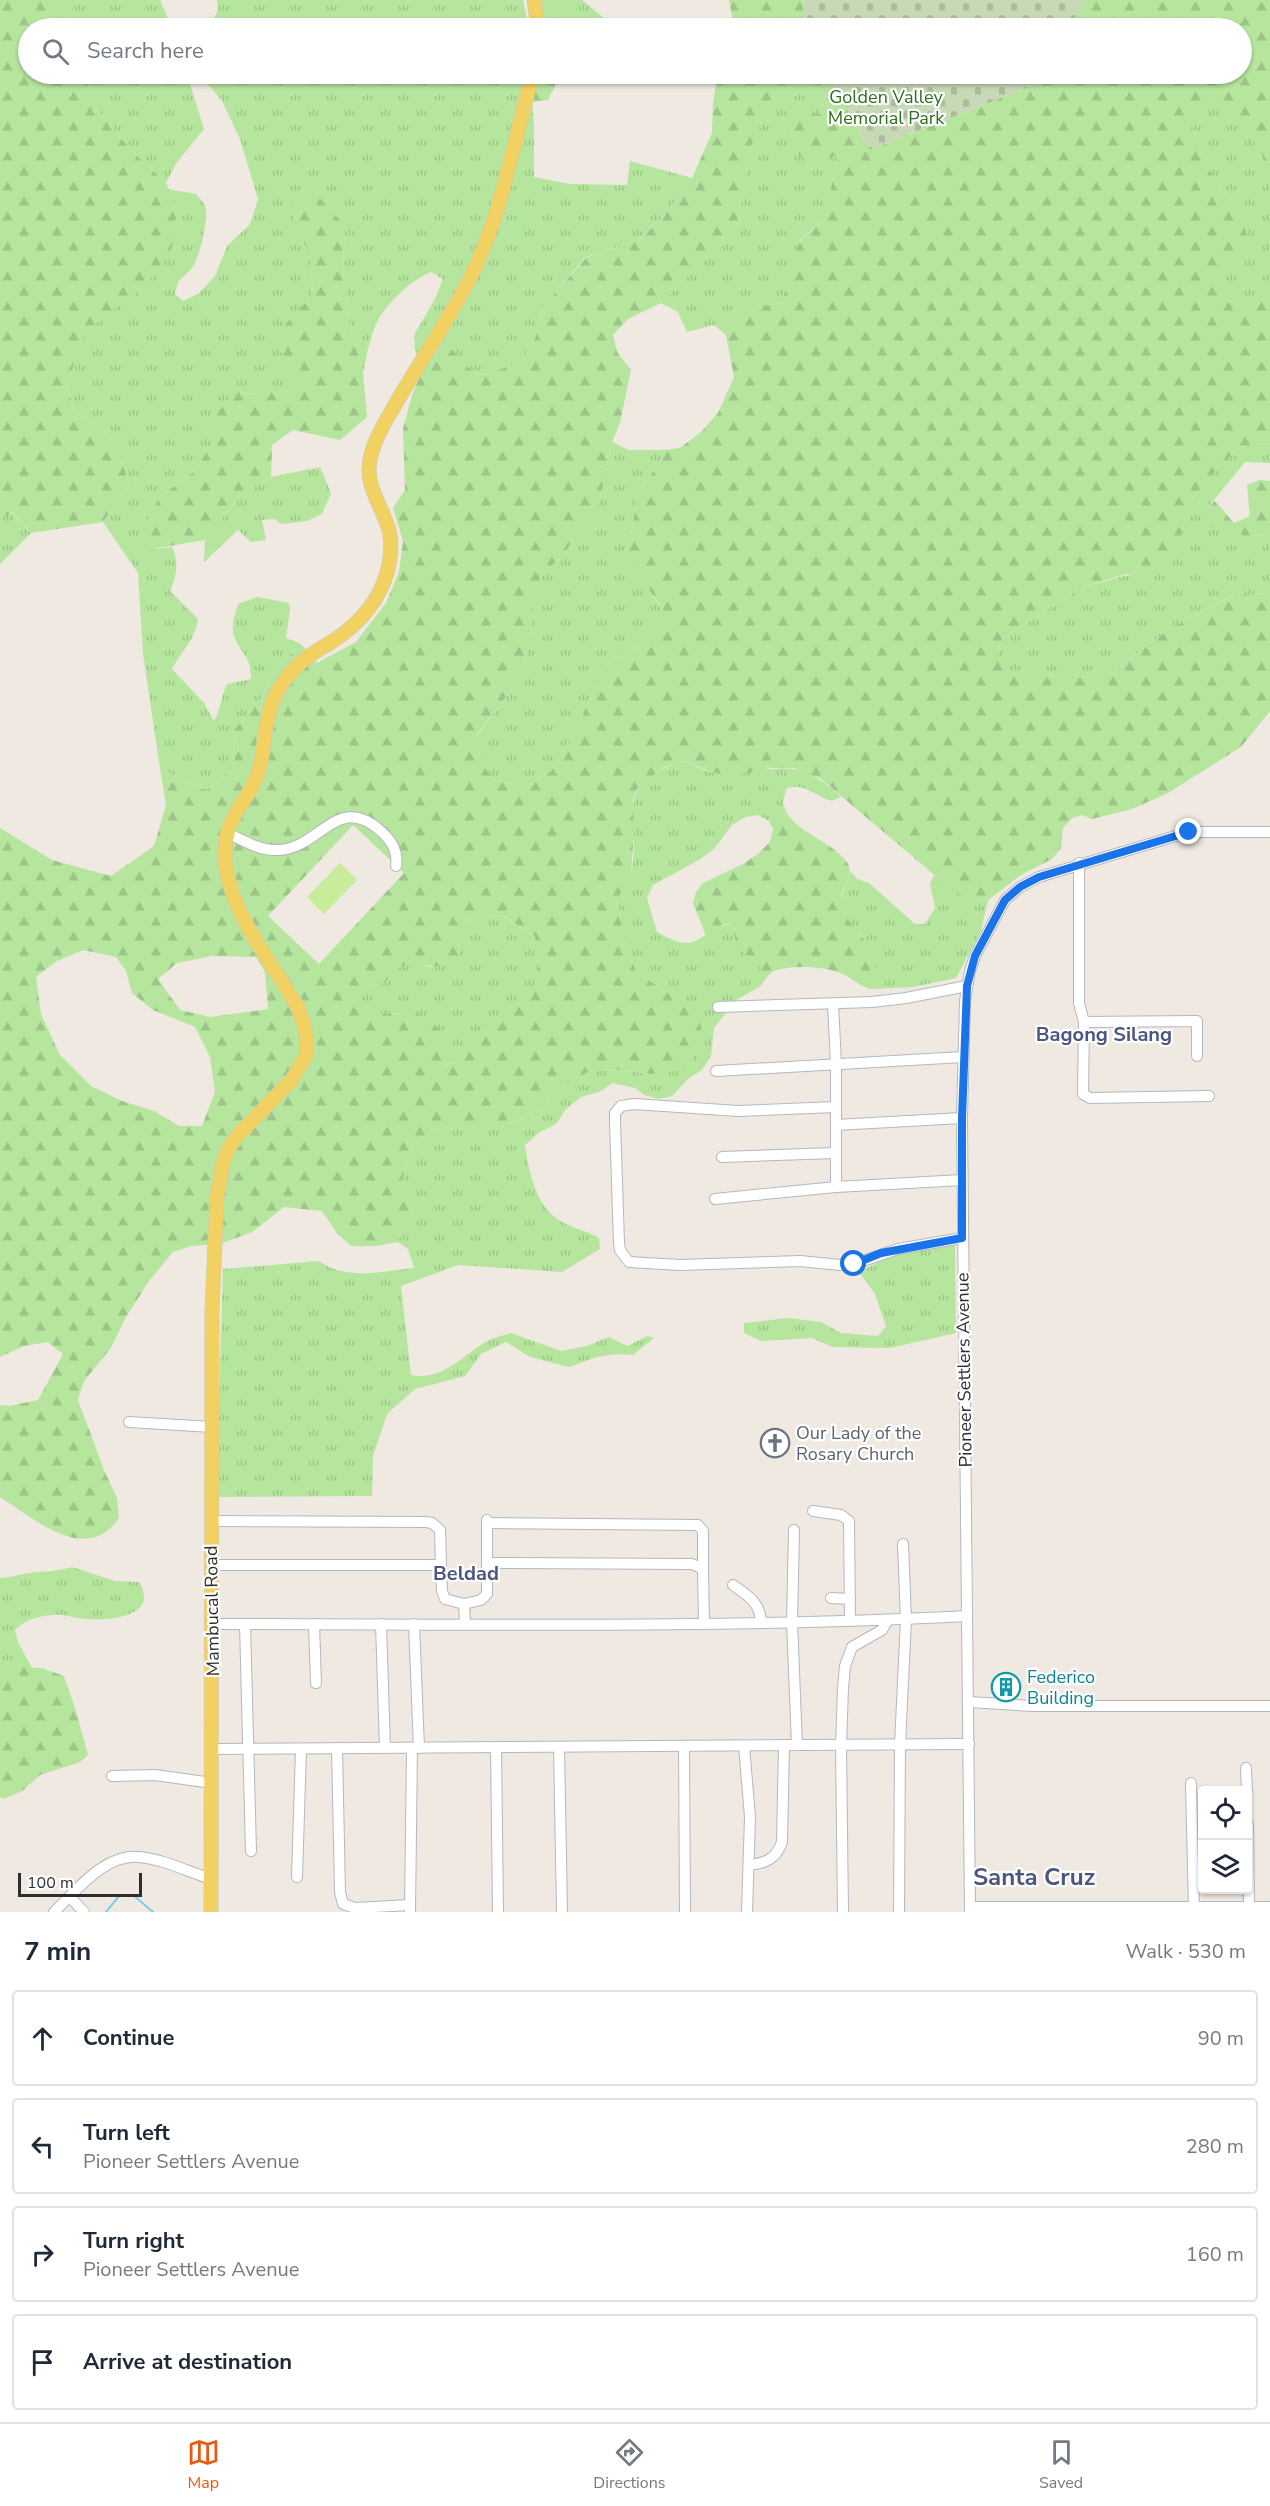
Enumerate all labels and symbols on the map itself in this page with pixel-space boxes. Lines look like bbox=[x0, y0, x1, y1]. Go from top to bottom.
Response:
park label: Golden Valley Memorial Park bbox=[828, 85, 945, 130]
route end bbox=[1175, 818, 1201, 844]
district label: Bagong Silang bbox=[1036, 1021, 1172, 1048]
route start bbox=[840, 1250, 866, 1276]
street label: Pioneer Settlers Avenue bbox=[950, 1272, 978, 1468]
place label: Our Lady of the Rosary Church bbox=[796, 1421, 921, 1466]
church icon: Our Lady of the Rosary Church bbox=[759, 1427, 791, 1459]
street label: Mambucal Road bbox=[199, 1546, 225, 1676]
district label: Beldad bbox=[433, 1560, 499, 1587]
place label: Federico Building bbox=[1027, 1665, 1095, 1710]
building icon: Federico Building bbox=[990, 1671, 1022, 1703]
district label: Santa Cruz bbox=[973, 1861, 1095, 1893]
scale bar bbox=[18, 1870, 142, 1898]

